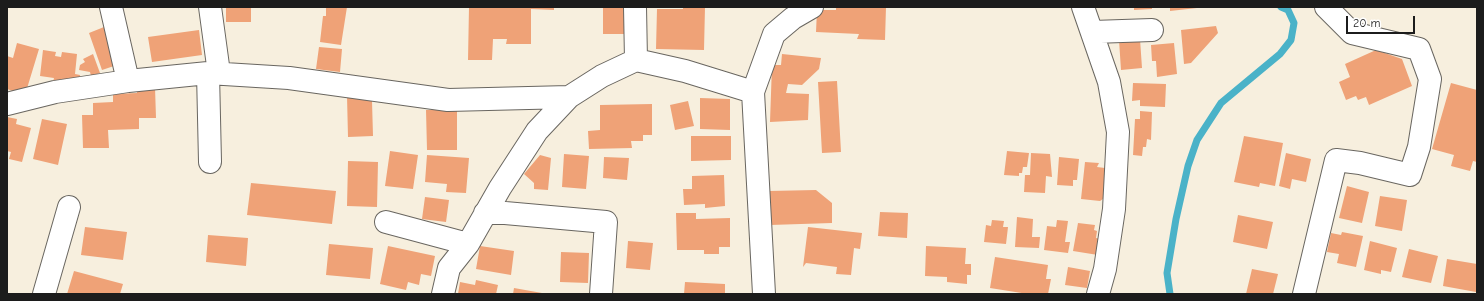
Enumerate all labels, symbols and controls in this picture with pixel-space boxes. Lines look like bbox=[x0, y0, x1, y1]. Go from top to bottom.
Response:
scale bar bbox=[1348, 8, 1417, 34]
text: 20 m bbox=[1353, 16, 1381, 30]

